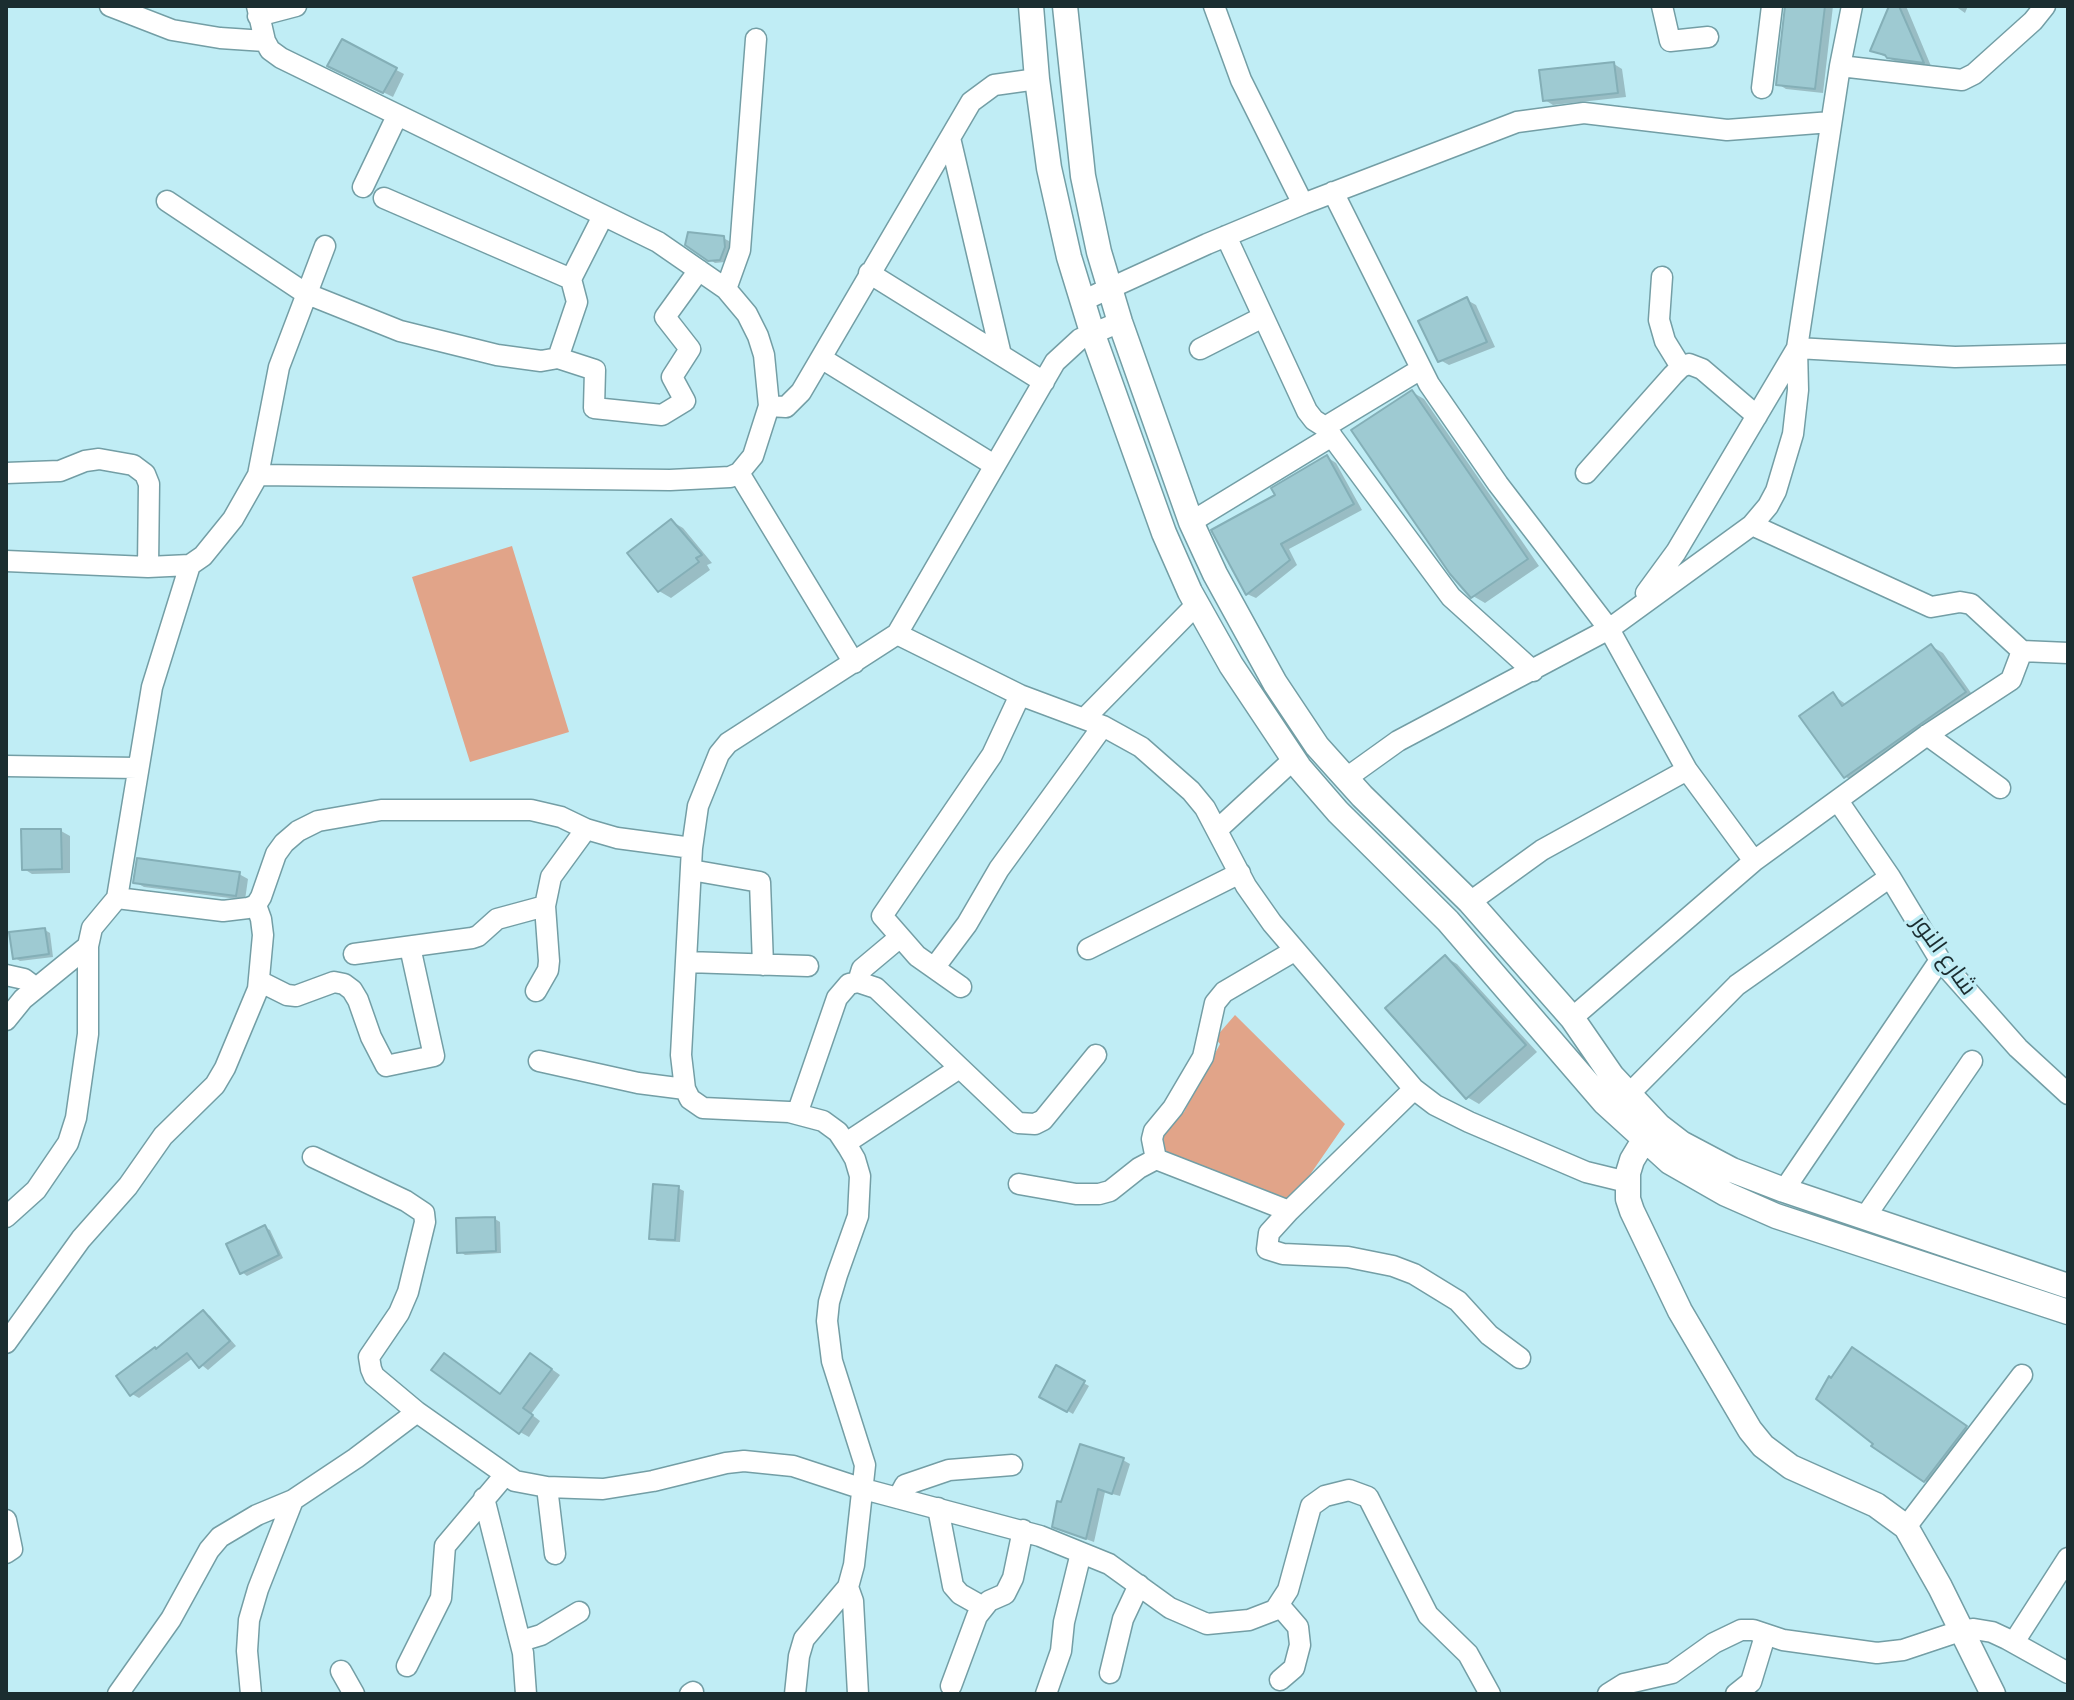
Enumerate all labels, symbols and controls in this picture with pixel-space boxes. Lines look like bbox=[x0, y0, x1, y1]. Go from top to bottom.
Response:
street label: شارع النور bbox=[1904, 910, 1982, 1002]

